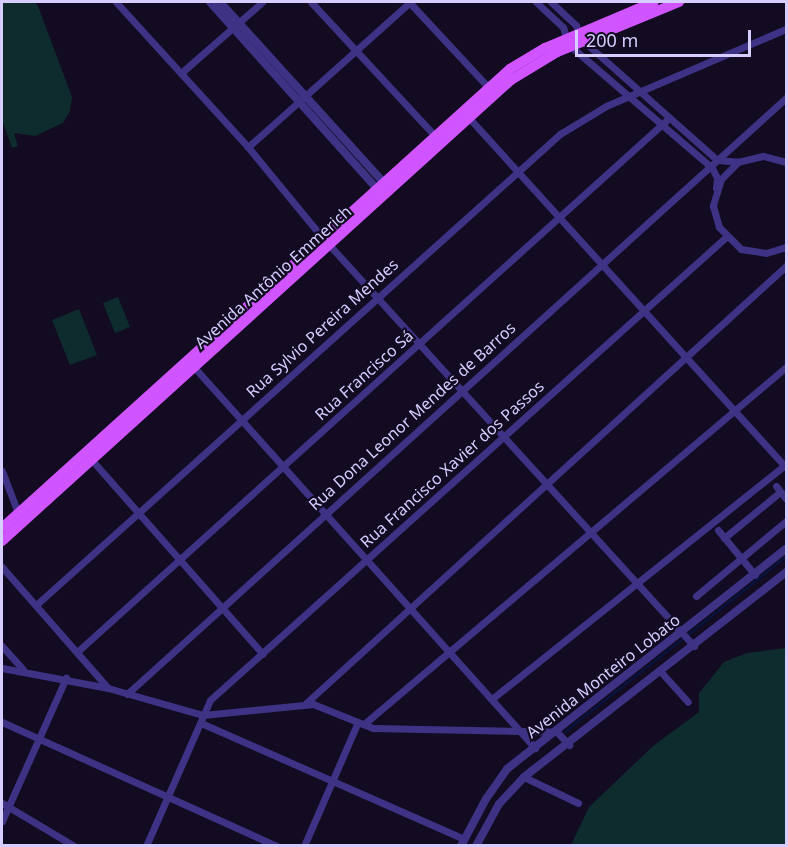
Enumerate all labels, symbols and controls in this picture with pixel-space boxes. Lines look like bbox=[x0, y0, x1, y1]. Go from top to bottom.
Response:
scale bar bbox=[578, 18, 754, 56]
text: 200 m bbox=[586, 28, 638, 52]
street label: Avenida Antônio Emmerich bbox=[191, 202, 355, 352]
street label: Rua Sylvio Pereira Mendes bbox=[242, 255, 402, 401]
street label: Rua Dona Leonor Mendes de Barros bbox=[305, 318, 519, 514]
street label: Rua Francisco Sá bbox=[311, 326, 417, 424]
street label: Rua Francisco Xavier dos Passos bbox=[356, 376, 548, 552]
street label: Avenida Monteiro Lobato bbox=[522, 610, 684, 742]

